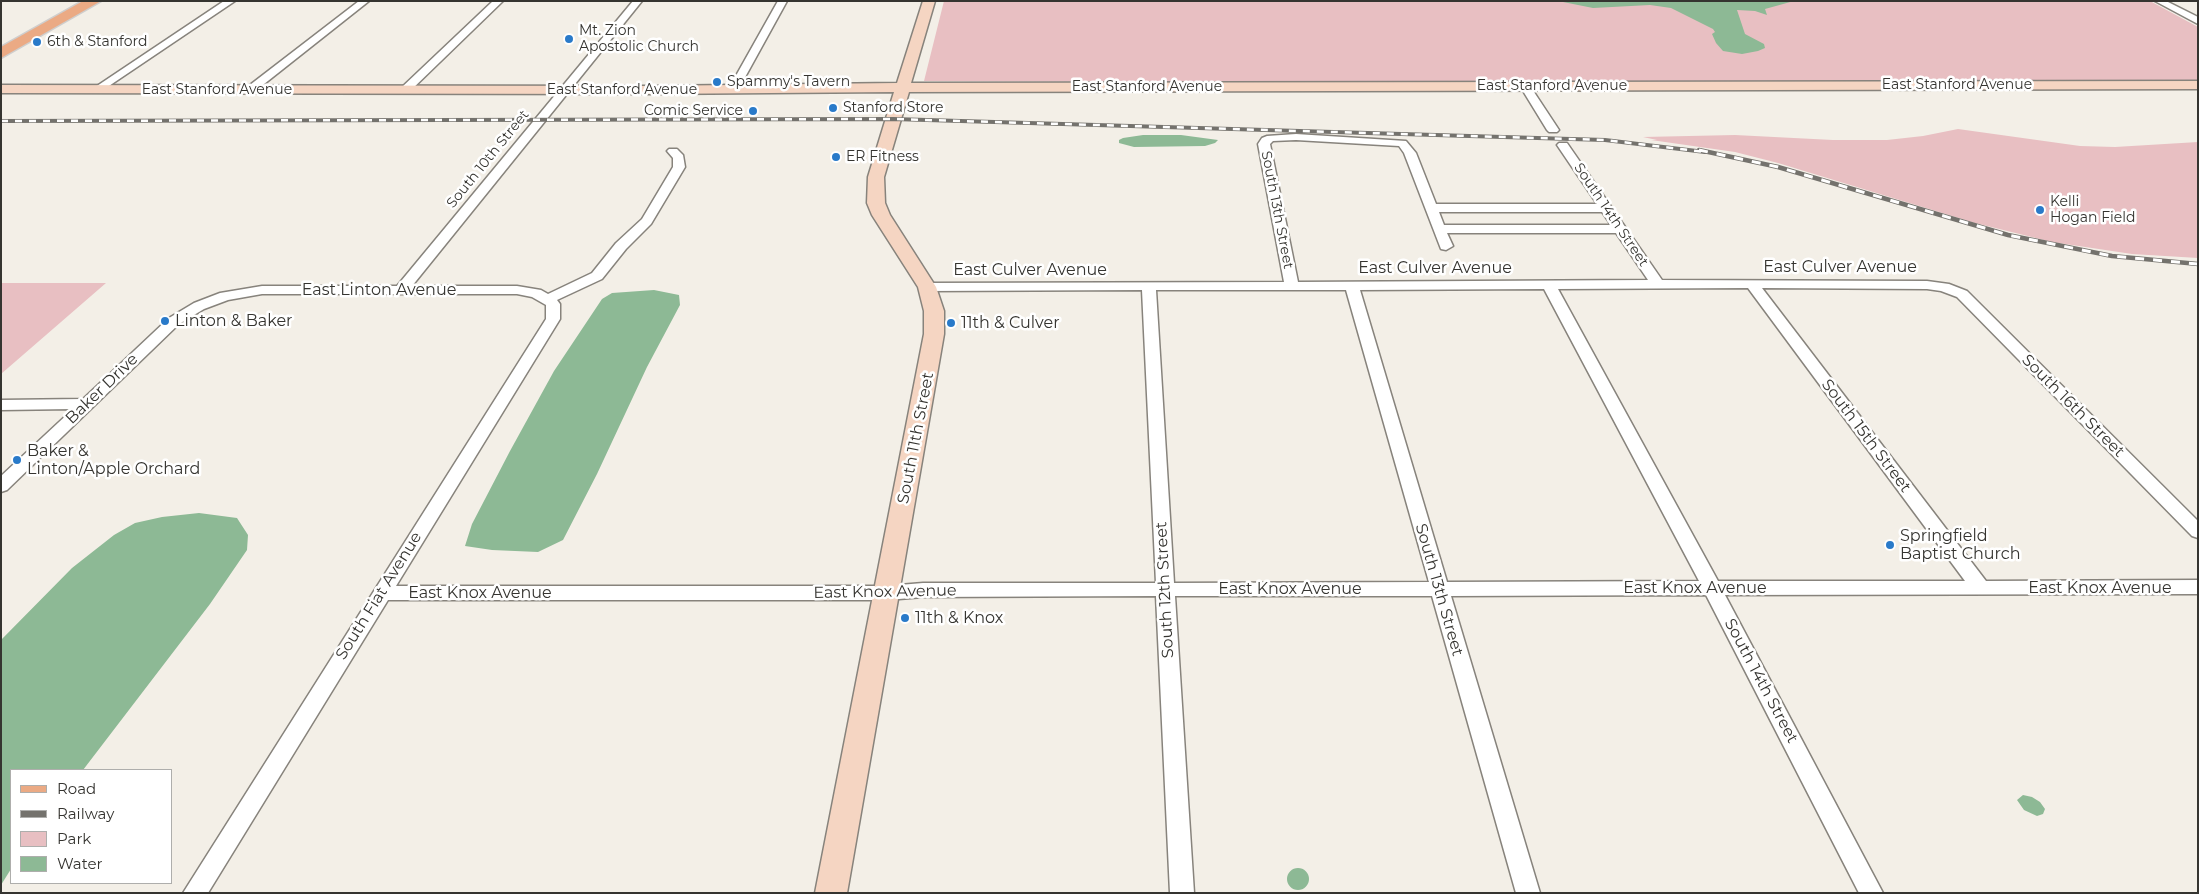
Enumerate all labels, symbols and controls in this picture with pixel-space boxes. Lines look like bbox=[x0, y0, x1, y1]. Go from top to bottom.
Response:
place label: Mt. Zion Apostolic Church bbox=[579, 23, 699, 56]
marker: Mt. Zion Apostolic Church bbox=[563, 33, 575, 45]
place label: 6th & Stanford bbox=[47, 34, 147, 50]
marker: 6th & Stanford bbox=[31, 36, 43, 48]
place label: Spammy's Tavern bbox=[727, 74, 850, 90]
marker: Spammy's Tavern bbox=[711, 76, 723, 88]
street label: East Stanford Avenue bbox=[1882, 77, 2032, 93]
street label: East Stanford Avenue bbox=[1477, 78, 1627, 94]
street label: East Stanford Avenue bbox=[1072, 79, 1222, 95]
street label: East Stanford Avenue bbox=[142, 82, 292, 98]
street label: East Stanford Avenue bbox=[547, 82, 697, 98]
place label: Stanford Store bbox=[843, 100, 943, 116]
marker: Stanford Store bbox=[827, 102, 839, 114]
place label: Comic Service bbox=[644, 103, 743, 119]
marker: Comic Service bbox=[747, 105, 759, 117]
street label: South 10th Street bbox=[443, 107, 533, 211]
place label: ER Fitness bbox=[846, 149, 919, 165]
street label: South 13th Street bbox=[1257, 150, 1297, 270]
marker: ER Fitness bbox=[830, 151, 842, 163]
street label: South 14th Street bbox=[1570, 160, 1652, 270]
place label: Kelli Hogan Field bbox=[2050, 194, 2135, 226]
marker: Kelli Hogan Field bbox=[2034, 204, 2046, 216]
street label: East Culver Avenue bbox=[1763, 257, 1917, 277]
street label: East Culver Avenue bbox=[1358, 258, 1512, 278]
street label: East Culver Avenue bbox=[953, 260, 1107, 280]
street label: East Linton Avenue bbox=[302, 280, 456, 300]
place label: Linton & Baker bbox=[175, 311, 292, 331]
place label: 11th & Culver bbox=[961, 313, 1060, 333]
marker: Linton & Baker bbox=[159, 315, 171, 327]
marker: 11th & Culver bbox=[945, 317, 957, 329]
street label: Baker Drive bbox=[62, 350, 142, 428]
street label: South 16th Street bbox=[2018, 351, 2128, 461]
street label: South 11th Street bbox=[894, 371, 938, 505]
street label: South 15th Street bbox=[1817, 376, 1915, 496]
place label: Baker & Linton/Apple Orchard bbox=[27, 441, 200, 479]
marker: Baker & Linton/Apple Orchard bbox=[11, 454, 23, 466]
street label: South 12th Street bbox=[1152, 521, 1178, 659]
street label: South 13th Street bbox=[1411, 522, 1467, 658]
place label: Springfield Baptist Church bbox=[1900, 526, 2020, 564]
street label: South Fiat Avenue bbox=[332, 529, 426, 663]
marker: Springfield Baptist Church bbox=[1884, 539, 1896, 551]
street label: East Knox Avenue bbox=[1623, 578, 1767, 598]
street label: East Knox Avenue bbox=[2028, 578, 2172, 598]
street label: East Knox Avenue bbox=[1218, 579, 1362, 599]
street label: East Knox Avenue bbox=[813, 581, 957, 603]
street label: East Knox Avenue bbox=[408, 583, 552, 603]
place label: 11th & Knox bbox=[915, 608, 1003, 628]
marker: 11th & Knox bbox=[899, 612, 911, 624]
street label: South 14th Street bbox=[1720, 615, 1802, 747]
legend bbox=[10, 769, 172, 884]
text: Road bbox=[57, 779, 96, 798]
text: Railway bbox=[57, 804, 114, 823]
text: Park bbox=[57, 829, 91, 848]
text: Water bbox=[57, 854, 103, 873]

